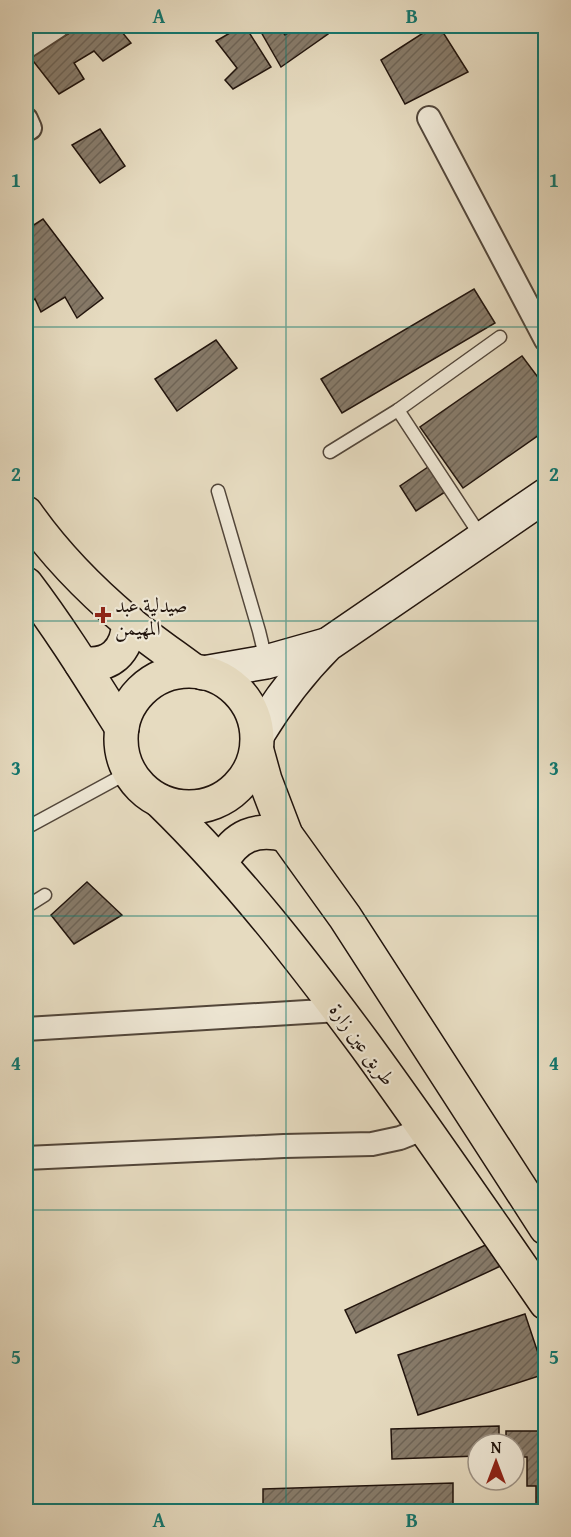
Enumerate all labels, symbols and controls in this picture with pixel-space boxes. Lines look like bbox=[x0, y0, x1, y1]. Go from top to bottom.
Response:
text: A bbox=[153, 1, 166, 30]
text: B bbox=[406, 1, 418, 30]
text: 1 bbox=[11, 165, 21, 194]
text: 1 bbox=[549, 165, 559, 194]
text: 2 bbox=[11, 459, 21, 488]
text: 2 bbox=[549, 459, 559, 488]
place label: صيدلية عبد المهيمن bbox=[115, 590, 187, 642]
marker: صيدلية عبد المهيمن bbox=[96, 608, 110, 622]
text: 3 bbox=[11, 753, 21, 782]
text: 3 bbox=[549, 753, 559, 782]
street label: طريق عين زارة bbox=[323, 997, 403, 1091]
text: 4 bbox=[11, 1048, 21, 1077]
text: 4 bbox=[549, 1048, 559, 1077]
text: 5 bbox=[11, 1342, 21, 1371]
text: 5 bbox=[549, 1342, 559, 1371]
north arrow bbox=[466, 1432, 526, 1492]
text: N bbox=[491, 1435, 502, 1459]
text: A bbox=[153, 1505, 166, 1534]
text: B bbox=[406, 1505, 418, 1534]

